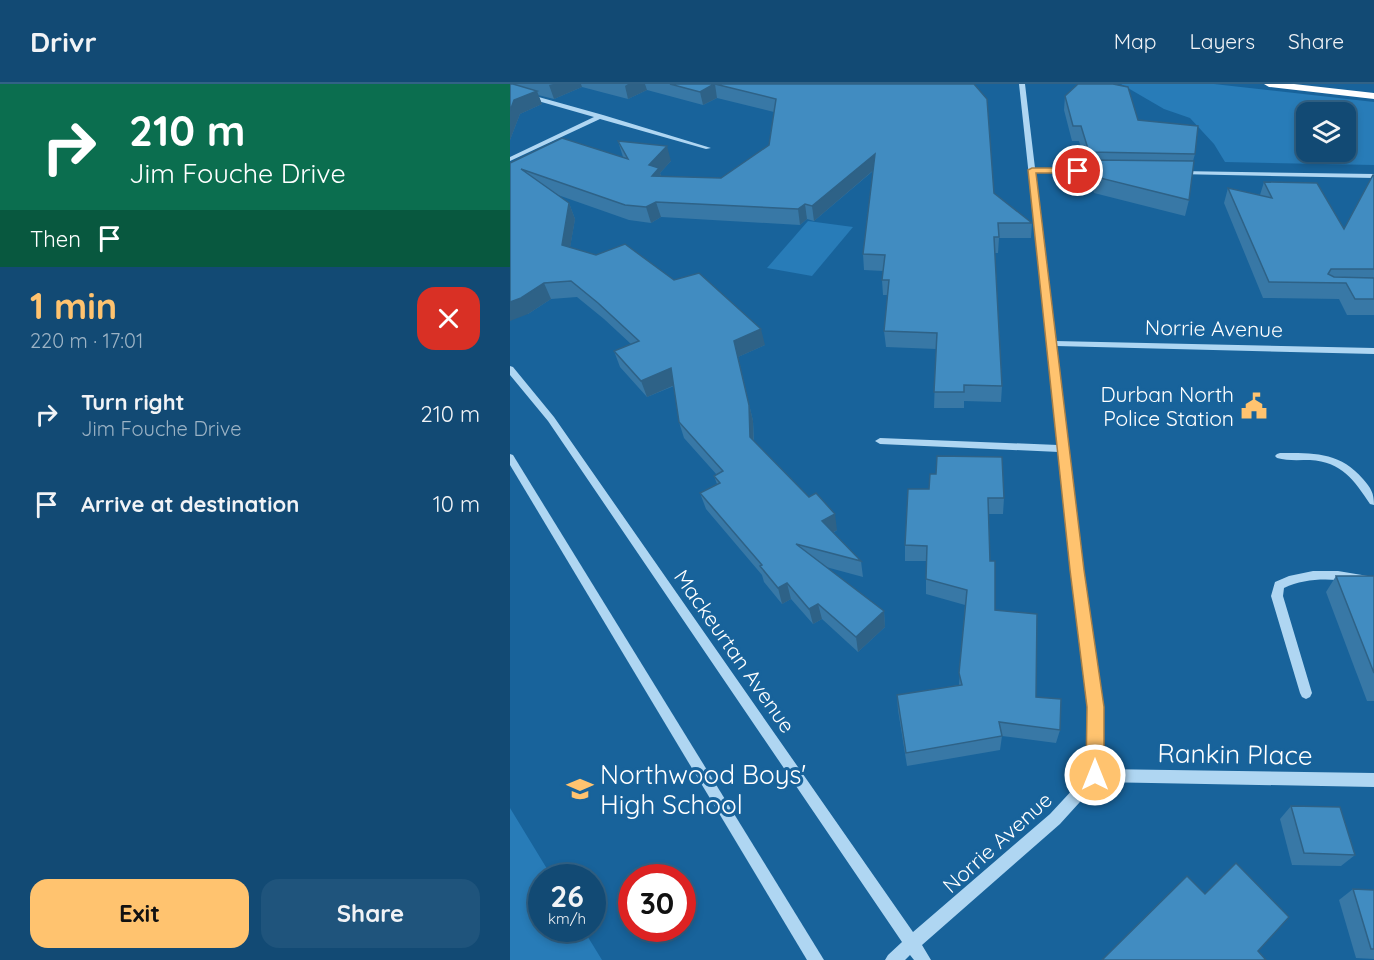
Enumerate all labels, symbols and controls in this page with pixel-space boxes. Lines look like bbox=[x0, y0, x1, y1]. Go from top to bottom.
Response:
text: Drivr bbox=[30, 24, 97, 59]
text: Map bbox=[1114, 28, 1157, 54]
text: Layers bbox=[1190, 28, 1255, 54]
text: Share bbox=[1288, 28, 1344, 54]
map controls bbox=[1296, 102, 1356, 162]
button: layers bbox=[1296, 102, 1356, 162]
text: 210 m bbox=[129, 104, 246, 157]
icon: right bbox=[30, 108, 108, 186]
pin bbox=[1052, 145, 1103, 196]
icon: arrive bbox=[1061, 154, 1094, 187]
text: Jim Fouche Drive bbox=[129, 156, 346, 190]
icon: arrive bbox=[93, 222, 126, 255]
text: Then bbox=[30, 225, 81, 253]
text: 1 min bbox=[30, 283, 117, 328]
button: close bbox=[417, 287, 480, 350]
street label: Norrie Avenue bbox=[1145, 314, 1283, 342]
text: 220 m · 17:01 bbox=[30, 328, 143, 353]
place label: Durban North Police Station bbox=[1100, 381, 1234, 431]
text: Turn right bbox=[81, 388, 185, 416]
public building icon: Durban North Police Station bbox=[1239, 391, 1269, 421]
icon: right bbox=[30, 398, 63, 431]
text: 210 m bbox=[421, 400, 480, 428]
text: Jim Fouche Drive bbox=[81, 416, 242, 441]
icon: arrive bbox=[30, 488, 63, 521]
text: Arrive at destination bbox=[81, 490, 299, 518]
text: 10 m bbox=[433, 490, 480, 518]
street label: Mackeurtan Avenue bbox=[669, 564, 801, 738]
street label: Rankin Place bbox=[1157, 736, 1313, 772]
position arrow bbox=[1063, 743, 1127, 807]
place label: Northwood Boys' High School bbox=[600, 758, 806, 821]
school or university icon: Northwood Boys' High School bbox=[565, 774, 595, 804]
street label: Norrie Avenue bbox=[937, 786, 1057, 898]
speed limit sign: 30 bbox=[618, 864, 696, 942]
text: 26 bbox=[550, 877, 584, 915]
button: Exit bbox=[30, 879, 249, 948]
button: Share bbox=[261, 879, 480, 948]
text: km/h bbox=[548, 909, 586, 928]

